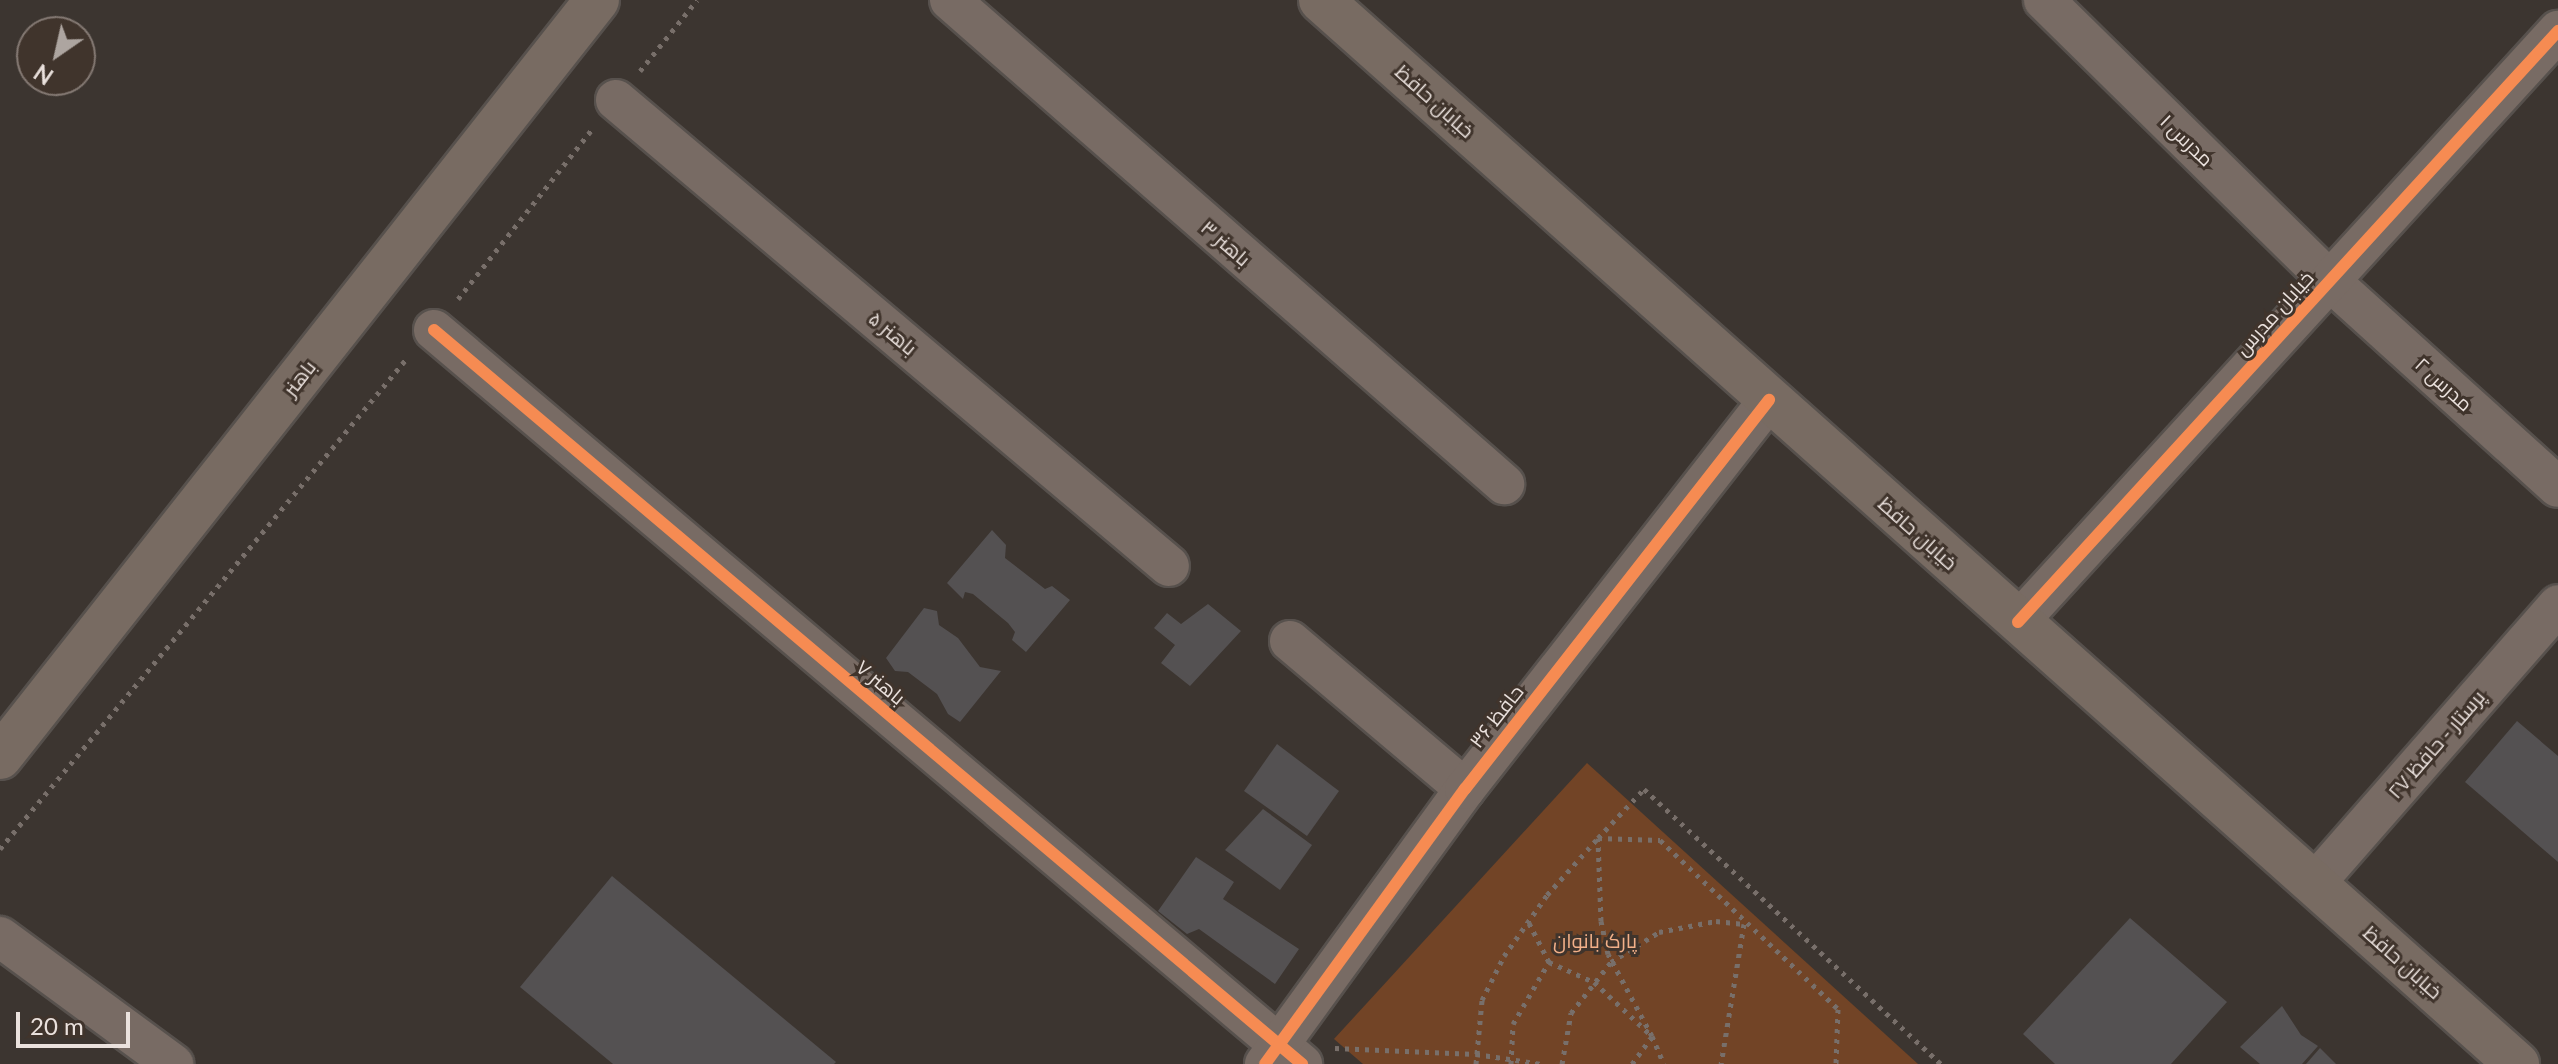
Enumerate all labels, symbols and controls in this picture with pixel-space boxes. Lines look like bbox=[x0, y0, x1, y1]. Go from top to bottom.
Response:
north arrow bbox=[16, 16, 96, 96]
text: N bbox=[29, 59, 58, 91]
street label: خیابان حافظ bbox=[1391, 59, 1479, 143]
street label: مدرس ۱ bbox=[2156, 109, 2218, 171]
street label: باهنر ۳ bbox=[1196, 215, 1256, 271]
street label: خیابان مدرس bbox=[2230, 266, 2318, 360]
street label: باهنر ۵ bbox=[864, 306, 922, 360]
street label: مدرس ۲ bbox=[2410, 352, 2478, 416]
street label: باهنر bbox=[278, 355, 320, 401]
street label: خیابان حافظ bbox=[1874, 491, 1962, 575]
street label: باهنر ۷ bbox=[852, 655, 910, 709]
street label: حافظ ۳۶ bbox=[1464, 680, 1528, 752]
street label: پرستار - حافظ ۲۷ bbox=[2382, 685, 2490, 803]
street label: خیابان حافظ bbox=[2359, 920, 2447, 1004]
park label: پارک بانوان bbox=[1553, 928, 1637, 952]
scale bar bbox=[20, 996, 134, 1046]
text: 20 m bbox=[30, 1011, 84, 1040]

